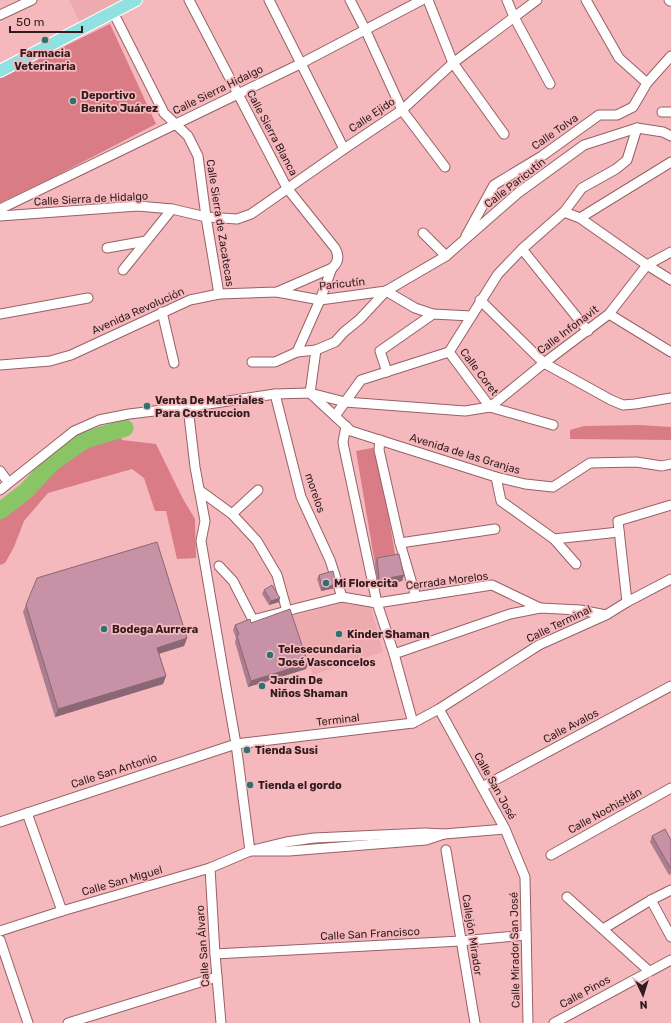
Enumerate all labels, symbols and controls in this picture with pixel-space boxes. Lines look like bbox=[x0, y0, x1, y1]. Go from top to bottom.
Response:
scale bar bbox=[10, 8, 82, 34]
text: 50 m bbox=[16, 15, 44, 29]
marker: Farmacia Veterinaria bbox=[40, 35, 50, 45]
place label: Farmacia Veterinaria bbox=[14, 47, 76, 73]
street label: Calle Sierra Hidalgo bbox=[171, 62, 265, 118]
street label: Calle Sierra Blanca bbox=[244, 88, 300, 178]
place label: Deportivo Benito Juárez bbox=[81, 89, 158, 115]
street label: Calle Ejido bbox=[347, 95, 397, 135]
marker: Deportivo Benito Juárez bbox=[68, 96, 78, 106]
street label: Calle Tolva bbox=[529, 111, 581, 153]
street label: Calle Paricutín bbox=[482, 155, 548, 211]
street label: Calle Sierra de Zacatecas bbox=[204, 158, 237, 288]
street label: Calle Sierra de Hidalgo bbox=[34, 190, 148, 208]
street label: Paricutín bbox=[318, 275, 366, 293]
street label: Avenida Revolución bbox=[90, 285, 186, 337]
street label: Calle Infonavit bbox=[535, 302, 602, 357]
street label: Calle Coret bbox=[457, 346, 501, 399]
place label: Venta De Materiales Para Costruccion bbox=[155, 394, 264, 420]
marker: Venta De Materiales Para Costruccion bbox=[142, 401, 152, 411]
street label: Avenida de las Granjas bbox=[408, 431, 522, 477]
street label: morelos bbox=[302, 472, 328, 515]
street label: Cerrada Morelos bbox=[405, 569, 489, 593]
place label: Mi Florecita bbox=[334, 577, 398, 590]
marker: Mi Florecita bbox=[321, 578, 331, 588]
street label: Calle Terminal bbox=[524, 603, 594, 645]
place label: Bodega Aurrera bbox=[112, 623, 198, 636]
marker: Bodega Aurrera bbox=[99, 624, 109, 634]
place label: Kinder Shaman bbox=[347, 628, 430, 641]
marker: Kinder Shaman bbox=[334, 629, 344, 639]
place label: Telesecundaria José Vasconcelos bbox=[278, 643, 376, 669]
marker: Telesecundaria José Vasconcelos bbox=[265, 650, 275, 660]
place label: Jardin De Niños Shaman bbox=[270, 674, 348, 700]
marker: Jardin De Niños Shaman bbox=[257, 681, 267, 691]
street label: Calle Avalos bbox=[541, 706, 601, 746]
street label: Terminal bbox=[316, 711, 360, 729]
place label: Tienda Susi bbox=[255, 744, 318, 757]
marker: Tienda Susi bbox=[242, 745, 252, 755]
street label: Calle San José bbox=[471, 750, 519, 822]
street label: Calle San Antonio bbox=[69, 751, 159, 791]
place label: Tienda el gordo bbox=[258, 779, 342, 792]
marker: Tienda el gordo bbox=[245, 780, 255, 790]
street label: Calle Nochistlán bbox=[566, 785, 644, 837]
street label: Calle San Miguel bbox=[80, 863, 164, 899]
street label: Calle Mirador San José bbox=[507, 892, 523, 1008]
street label: Callejón Mirador bbox=[459, 893, 485, 977]
street label: Calle San Álvaro bbox=[194, 905, 212, 987]
street label: Calle San Francisco bbox=[320, 925, 420, 943]
street label: Calle Pinos bbox=[557, 973, 613, 1011]
north arrow bbox=[623, 975, 663, 1015]
text: N bbox=[639, 998, 648, 1011]

